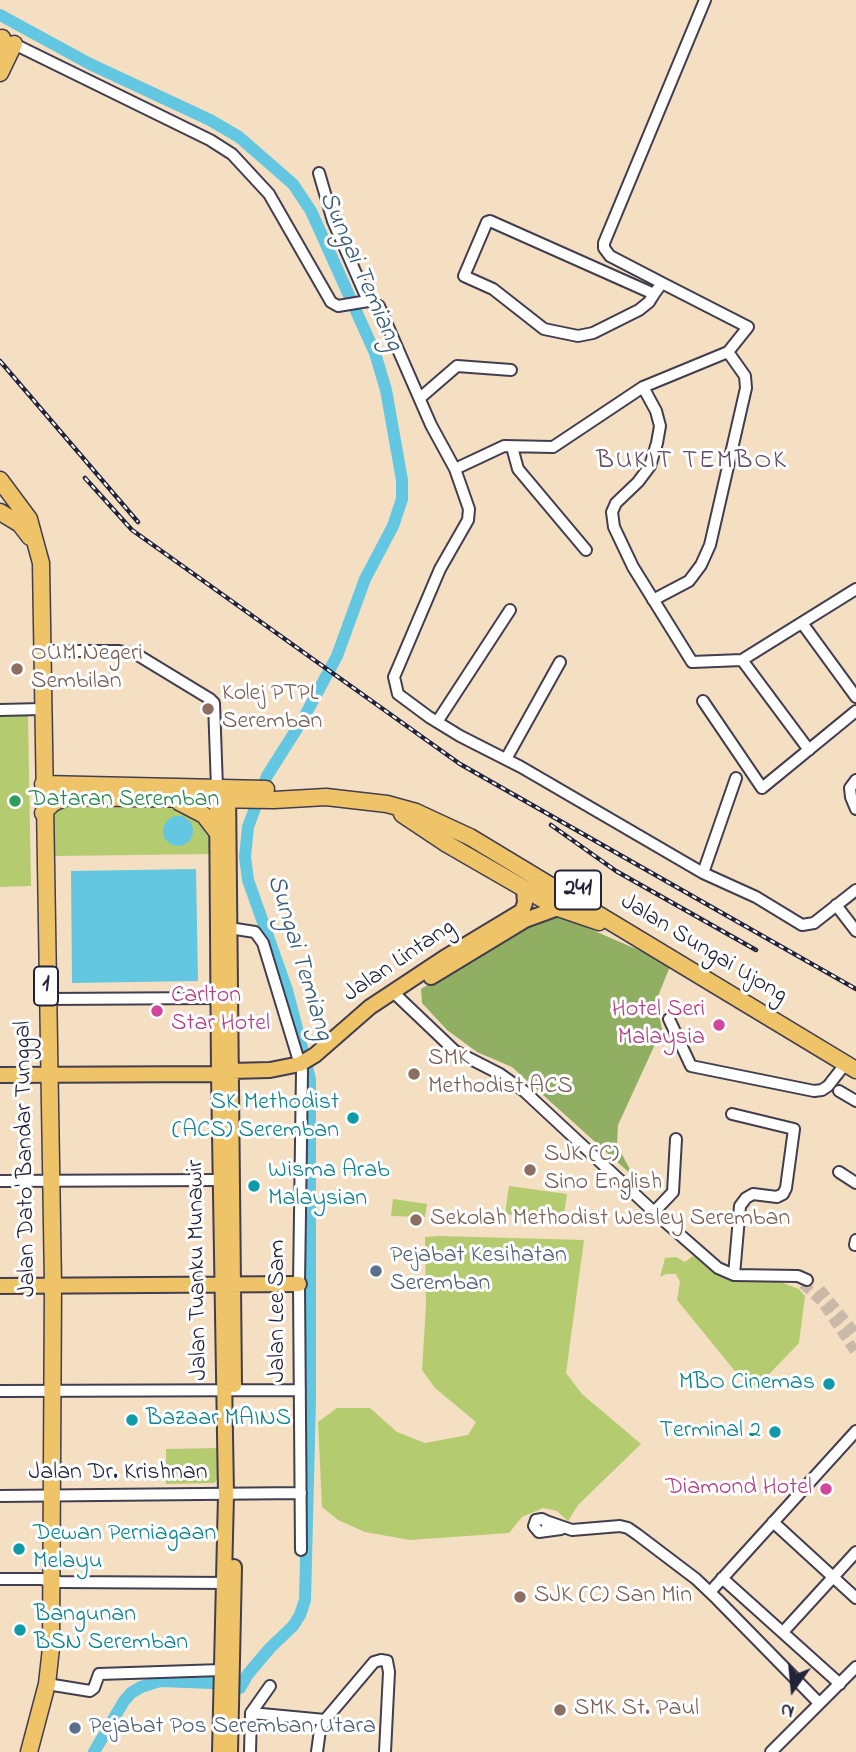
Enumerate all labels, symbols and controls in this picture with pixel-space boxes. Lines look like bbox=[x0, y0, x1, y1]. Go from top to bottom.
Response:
water label: Sungai Temiang bbox=[310, 187, 408, 357]
district label: BUKIT TEMBOK bbox=[598, 447, 786, 479]
place label: OUM Negeri Sembilan bbox=[31, 641, 143, 697]
marker: OUM Negeri Sembilan bbox=[9, 661, 25, 677]
place label: Kolej PTPL Seremban bbox=[222, 681, 322, 737]
marker: Kolej PTPL Seremban bbox=[200, 701, 216, 717]
place label: Dataran Seremban bbox=[29, 787, 219, 815]
marker: Dataran Seremban bbox=[7, 793, 23, 809]
road number: 241 bbox=[555, 870, 601, 909]
water label: Sungai Temiang bbox=[258, 872, 338, 1044]
street label: Jalan Sungai Ujong bbox=[614, 889, 792, 1011]
street label: Jalan Lintang bbox=[339, 914, 461, 1010]
road number: 1 bbox=[34, 967, 58, 1006]
place label: Carlton Star Hotel bbox=[171, 983, 270, 1039]
place label: Hotel Seri Malaysia bbox=[612, 997, 705, 1053]
marker: Carlton Star Hotel bbox=[149, 1003, 165, 1019]
marker: Hotel Seri Malaysia bbox=[711, 1017, 727, 1033]
street label: Jalan Dato' Bandar Tunggal bbox=[10, 1021, 44, 1297]
place label: SMK Methodist ACS bbox=[428, 1046, 573, 1102]
marker: SMK Methodist ACS bbox=[406, 1066, 422, 1082]
place label: SK Methodist (ACS) Seremban bbox=[172, 1090, 339, 1146]
marker: SK Methodist (ACS) Seremban bbox=[345, 1110, 361, 1126]
place label: SJK (C) Sino English bbox=[544, 1142, 662, 1198]
place label: Wisma Arab Malaysian bbox=[268, 1158, 390, 1214]
street label: Jalan Tuanku Munawir bbox=[183, 1159, 215, 1381]
marker: SJK (C) Sino English bbox=[522, 1162, 538, 1178]
marker: Wisma Arab Malaysian bbox=[246, 1178, 262, 1194]
place label: Sekolah Methodist Wesley Seremban bbox=[430, 1206, 790, 1234]
marker: Sekolah Methodist Wesley Seremban bbox=[408, 1212, 424, 1228]
street label: Jalan Lee Sam bbox=[265, 1240, 293, 1382]
place label: Pejabat Kesihatan Seremban bbox=[390, 1243, 567, 1299]
marker: Pejabat Kesihatan Seremban bbox=[368, 1263, 384, 1279]
place label: MBO Cinemas bbox=[679, 1370, 815, 1398]
marker: MBO Cinemas bbox=[821, 1376, 837, 1392]
place label: Bazaar MAINS bbox=[146, 1406, 291, 1434]
marker: Bazaar MAINS bbox=[124, 1412, 140, 1428]
place label: Terminal 2 bbox=[659, 1418, 761, 1446]
marker: Terminal 2 bbox=[767, 1424, 783, 1440]
street label: Jalan Dr. Krishnan bbox=[28, 1460, 208, 1488]
place label: Diamond Hotel bbox=[665, 1475, 812, 1503]
marker: Diamond Hotel bbox=[818, 1481, 834, 1497]
place label: Dewan Perniagaan Melayu bbox=[33, 1521, 216, 1577]
marker: Dewan Perniagaan Melayu bbox=[11, 1541, 27, 1557]
place label: SJK (C) San Min bbox=[534, 1583, 692, 1611]
marker: SJK (C) San Min bbox=[512, 1589, 528, 1605]
place label: Bangunan BSN Seremban bbox=[34, 1602, 188, 1658]
marker: Bangunan BSN Seremban bbox=[12, 1622, 28, 1638]
north arrow bbox=[758, 1654, 828, 1724]
text: N bbox=[778, 1695, 797, 1724]
place label: SMK St. Paul bbox=[574, 1696, 699, 1724]
marker: SMK St. Paul bbox=[552, 1702, 568, 1718]
place label: Pejabat Pos Seremban Utara bbox=[89, 1714, 376, 1742]
marker: Pejabat Pos Seremban Utara bbox=[67, 1720, 83, 1736]

